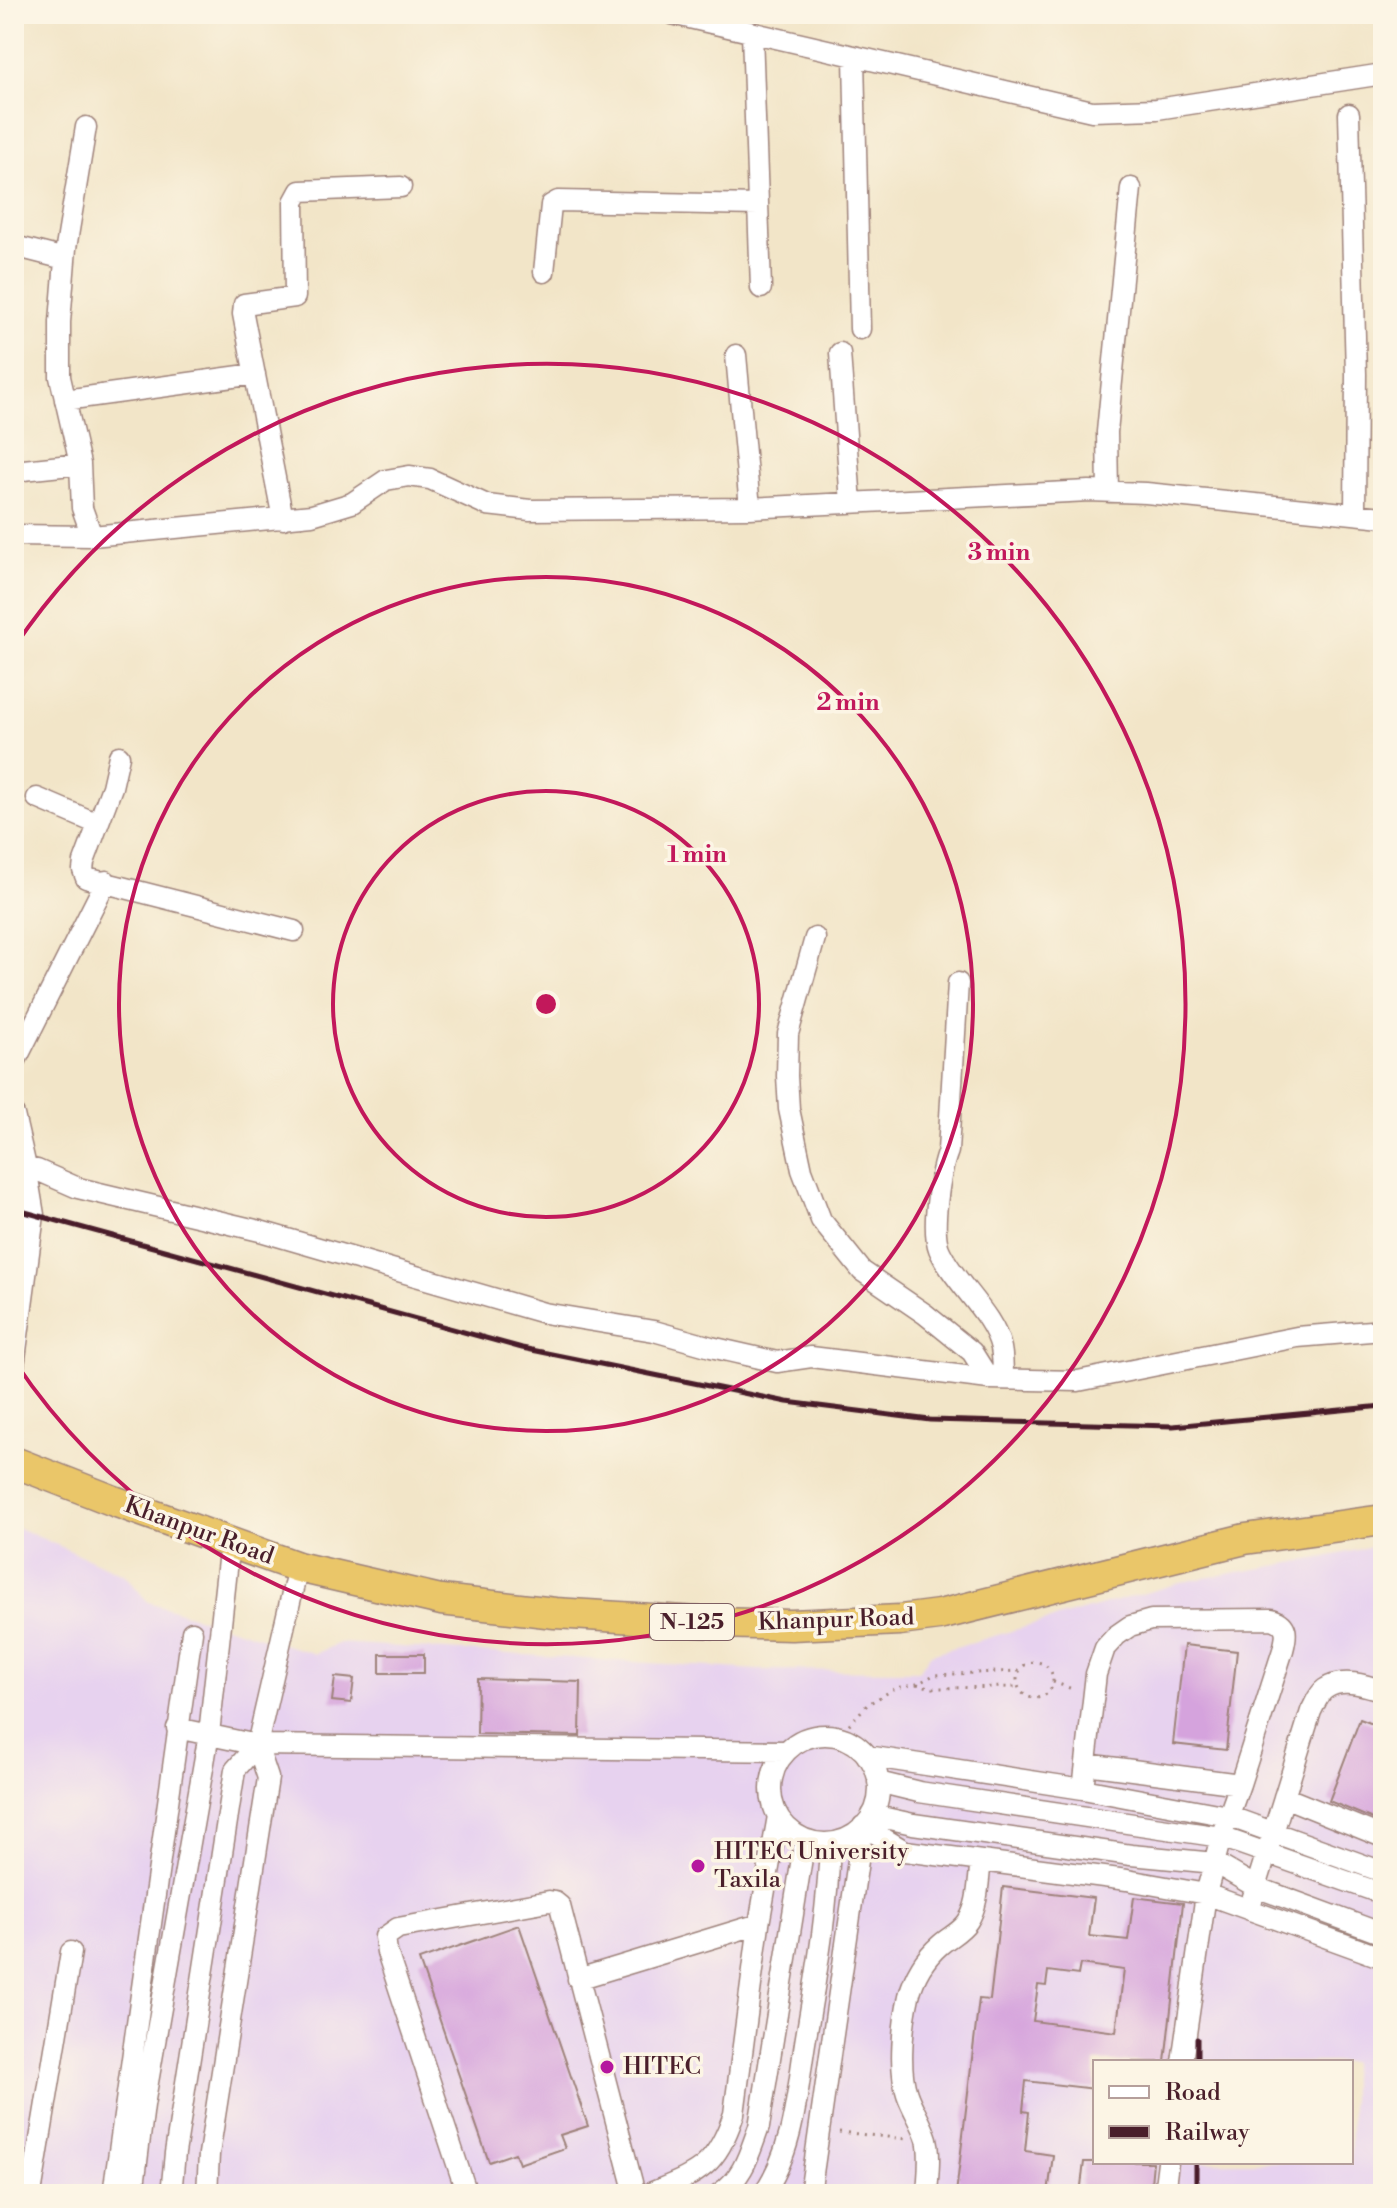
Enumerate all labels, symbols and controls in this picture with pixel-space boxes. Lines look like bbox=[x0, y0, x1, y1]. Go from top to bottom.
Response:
text: 3 min bbox=[968, 538, 1031, 568]
text: 2 min bbox=[816, 688, 880, 718]
text: 1 min bbox=[667, 840, 727, 870]
centre of rings bbox=[532, 990, 560, 1018]
street label: Khanpur Road bbox=[120, 1490, 278, 1572]
street label: Khanpur Road bbox=[757, 1602, 915, 1638]
road number: N-125 bbox=[650, 1604, 734, 1640]
place label: HITEC University Taxila bbox=[714, 1837, 909, 1895]
marker: HITEC University Taxila bbox=[689, 1857, 707, 1875]
place label: HITEC bbox=[623, 2052, 701, 2082]
marker: HITEC bbox=[598, 2058, 616, 2076]
legend bbox=[1093, 2060, 1353, 2164]
text: Road bbox=[1165, 2078, 1221, 2108]
text: Railway bbox=[1165, 2118, 1250, 2148]

